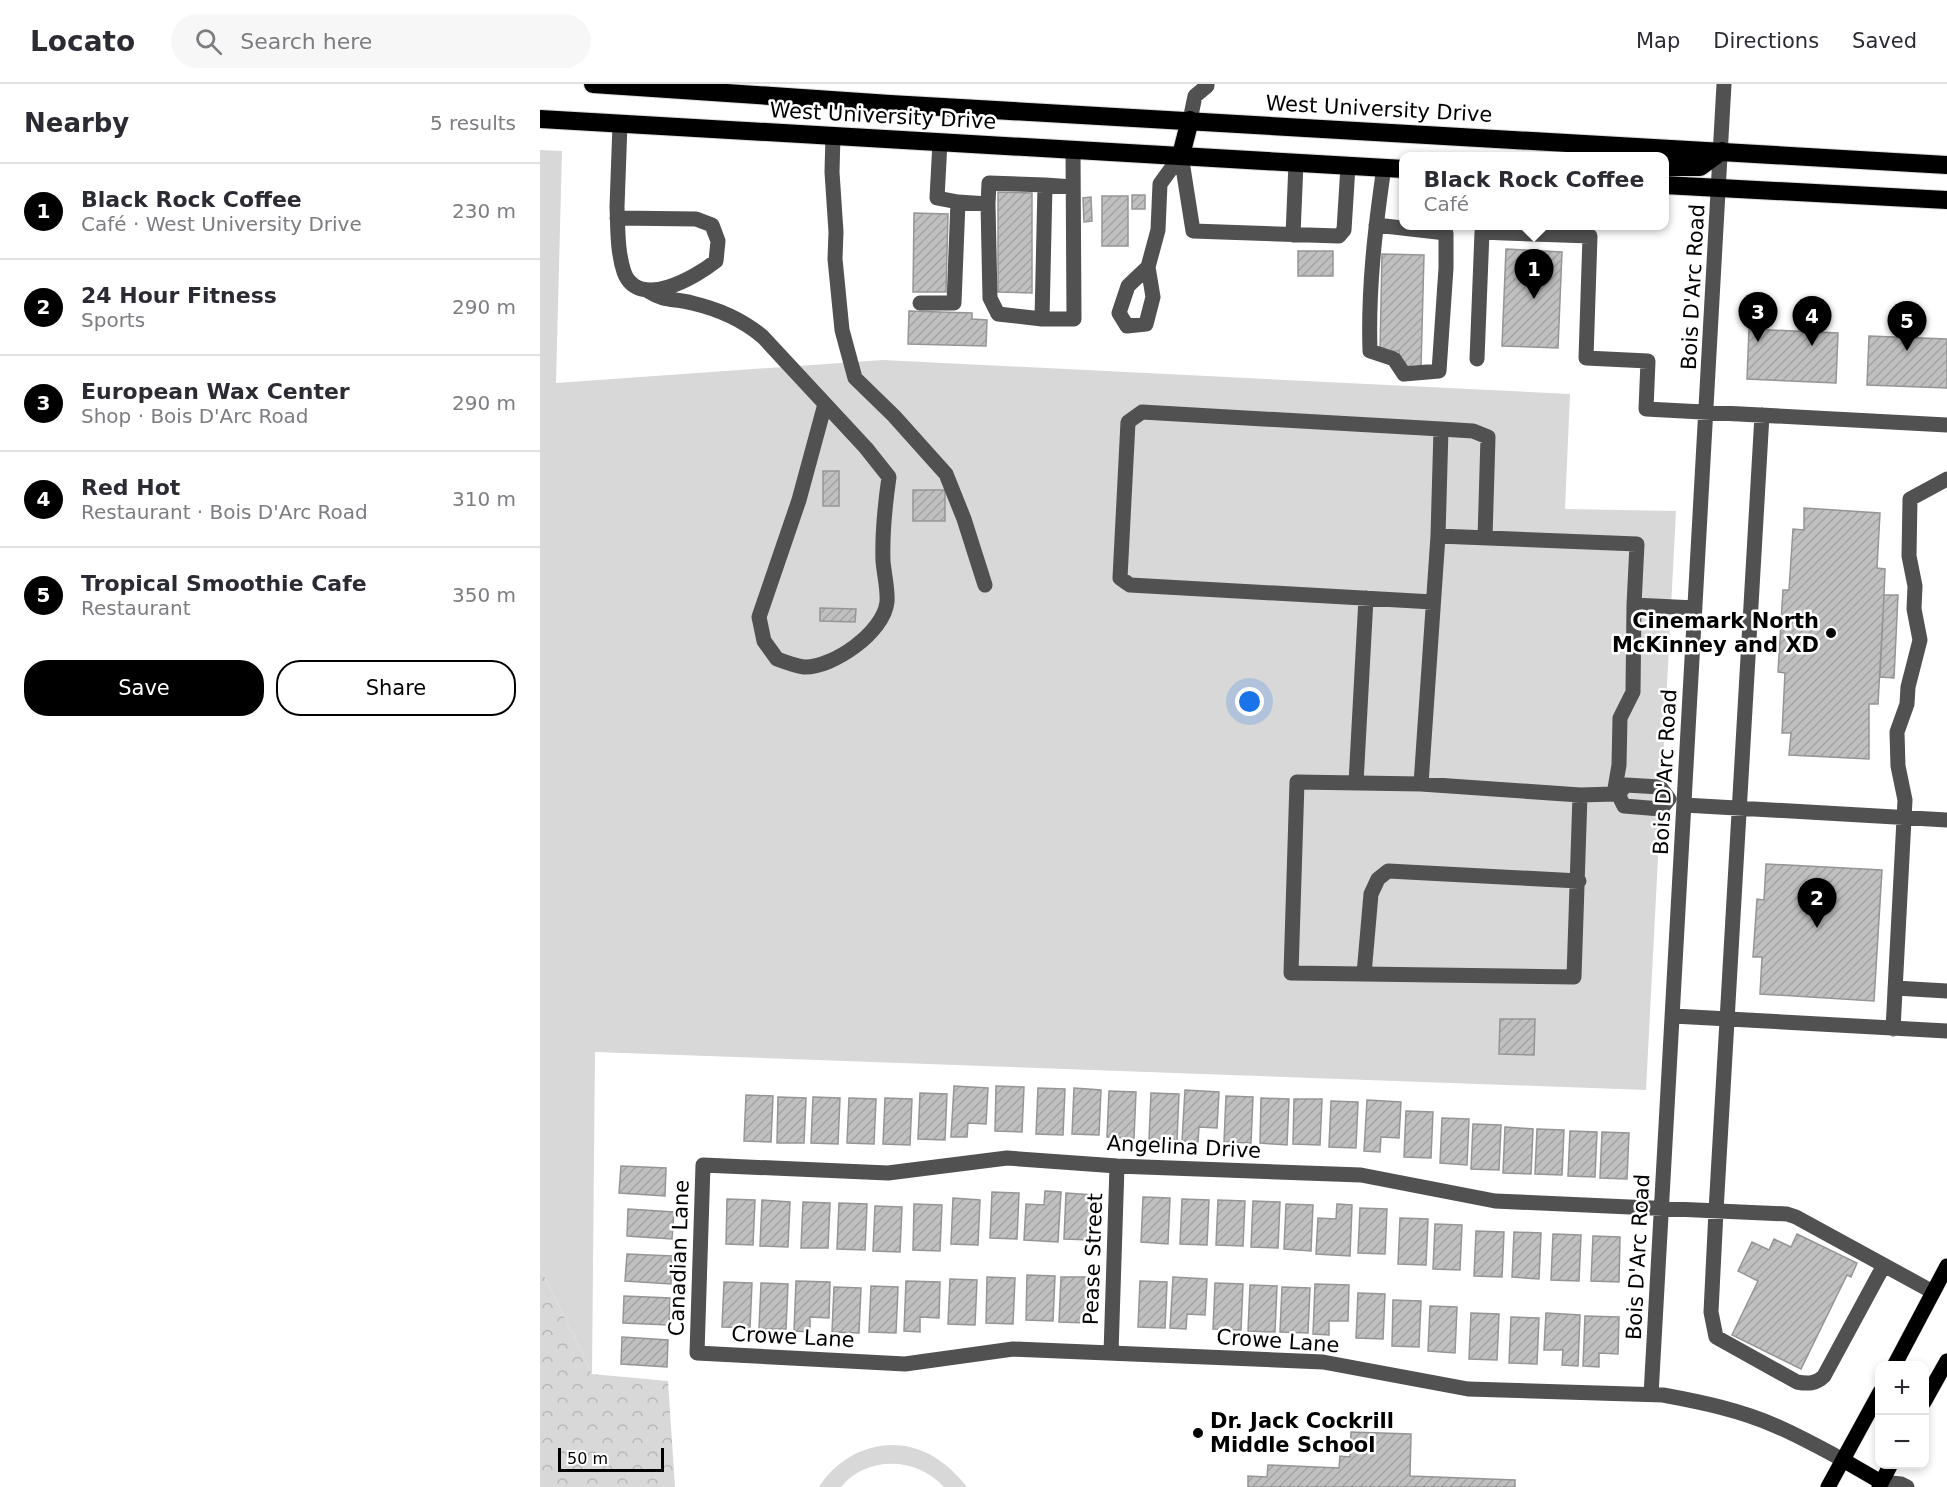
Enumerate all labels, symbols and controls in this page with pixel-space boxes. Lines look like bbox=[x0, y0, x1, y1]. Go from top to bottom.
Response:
search box bbox=[171, 14, 591, 68]
text: Locato bbox=[30, 25, 135, 58]
icon: search bbox=[192, 25, 225, 58]
text: Search here bbox=[240, 29, 372, 54]
text: Map bbox=[1636, 29, 1680, 53]
text: Directions bbox=[1713, 29, 1819, 53]
text: Saved bbox=[1852, 29, 1917, 53]
street label: West University Drive bbox=[1265, 91, 1493, 127]
street label: West University Drive bbox=[769, 98, 997, 134]
text: Nearby bbox=[24, 108, 129, 138]
text: 5 results bbox=[430, 111, 516, 135]
popup bbox=[1399, 152, 1669, 230]
text: Black Rock Coffee bbox=[1424, 167, 1644, 192]
text: Black Rock Coffee bbox=[81, 187, 302, 212]
text: Café bbox=[1424, 192, 1469, 216]
text: 1 bbox=[37, 199, 50, 223]
text: 230 m bbox=[452, 199, 516, 223]
street label: Bois D'Arc Road bbox=[1677, 203, 1709, 371]
text: Café · West University Drive bbox=[81, 212, 362, 236]
pin: 1 bbox=[1514, 250, 1554, 299]
text: 24 Hour Fitness bbox=[81, 283, 277, 308]
pin: 3 bbox=[1738, 292, 1778, 342]
text: 2 bbox=[37, 295, 50, 319]
text: 290 m bbox=[452, 295, 516, 319]
pin: 4 bbox=[1792, 296, 1832, 346]
pin: 5 bbox=[1888, 302, 1926, 351]
text: Sports bbox=[81, 308, 145, 332]
text: European Wax Center bbox=[81, 379, 350, 404]
text: 3 bbox=[37, 391, 50, 415]
text: 290 m bbox=[452, 391, 516, 415]
text: Shop · Bois D'Arc Road bbox=[81, 404, 309, 428]
text: Red Hot bbox=[81, 475, 180, 500]
text: 4 bbox=[37, 487, 50, 511]
text: 310 m bbox=[452, 487, 516, 511]
text: Restaurant · Bois D'Arc Road bbox=[81, 500, 368, 524]
text: Tropical Smoothie Cafe bbox=[81, 571, 367, 596]
text: 5 bbox=[37, 583, 50, 607]
text: 350 m bbox=[452, 583, 516, 607]
text: Restaurant bbox=[81, 596, 191, 620]
place label: Cinemark North McKinney and XD bbox=[1612, 609, 1819, 657]
marker: Cinemark North McKinney and XD bbox=[1824, 626, 1838, 640]
button: Save bbox=[24, 660, 264, 716]
button: Share bbox=[276, 660, 516, 716]
your location bbox=[1235, 687, 1264, 716]
street label: Bois D'Arc Road bbox=[1649, 688, 1681, 856]
pin: 2 bbox=[1798, 878, 1836, 928]
street label: Angelina Drive bbox=[1106, 1131, 1262, 1163]
street label: Bois D'Arc Road bbox=[1622, 1173, 1654, 1341]
street label: Canadian Lane bbox=[664, 1179, 694, 1337]
street label: Pease Street bbox=[1079, 1193, 1107, 1325]
street label: Crowe Lane bbox=[731, 1322, 855, 1352]
street label: Crowe Lane bbox=[1216, 1325, 1340, 1357]
map controls bbox=[1875, 1361, 1929, 1469]
button: + bbox=[1875, 1361, 1929, 1415]
place label: Dr. Jack Cockrill Middle School bbox=[1210, 1409, 1394, 1457]
button: − bbox=[1875, 1415, 1929, 1469]
marker: Dr. Jack Cockrill Middle School bbox=[1191, 1426, 1205, 1440]
scale bar bbox=[558, 1445, 664, 1472]
text: 50 m bbox=[567, 1449, 608, 1468]

